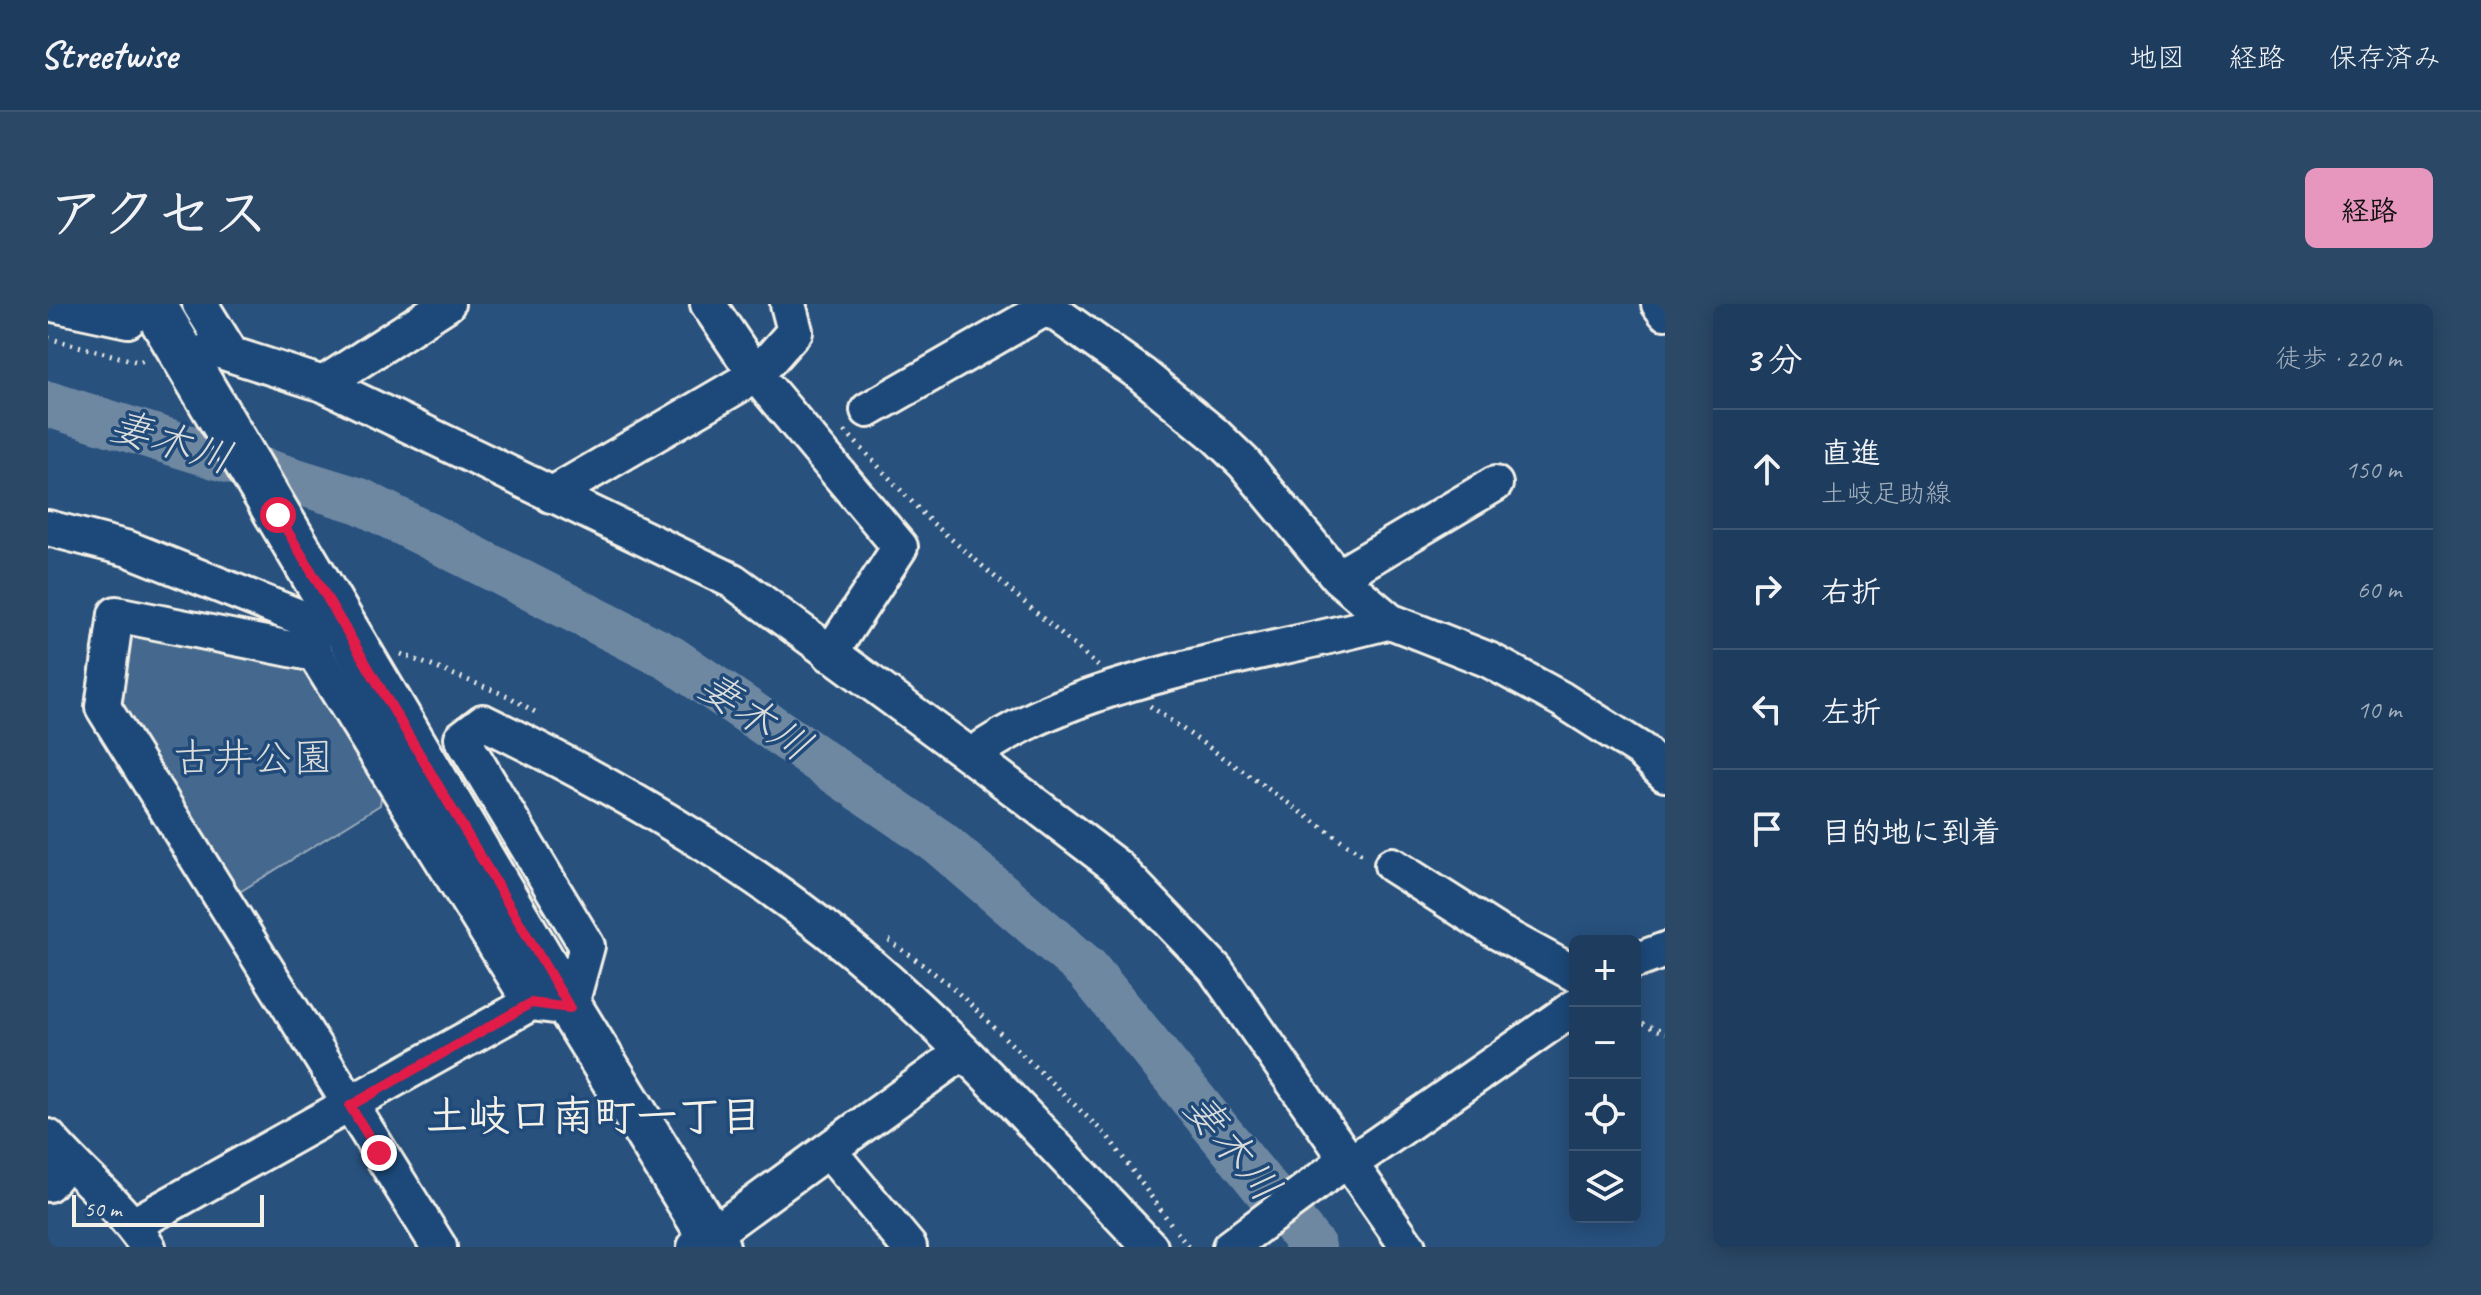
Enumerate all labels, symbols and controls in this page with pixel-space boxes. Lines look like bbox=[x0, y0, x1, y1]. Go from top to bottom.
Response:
text: Streetwise bbox=[40, 32, 177, 79]
text: 地図 bbox=[2129, 40, 2185, 75]
text: 経路 bbox=[2229, 40, 2285, 75]
text: 保存済み bbox=[2329, 40, 2441, 75]
button: 経路 bbox=[2305, 168, 2433, 248]
text: アクセス bbox=[48, 178, 269, 249]
text: 3 分 bbox=[1745, 338, 1803, 381]
text: 徒歩 · 220 m bbox=[2276, 342, 2401, 375]
water label: 妻木川 bbox=[103, 398, 239, 486]
text: 直進 bbox=[1821, 434, 1881, 472]
icon: ahead bbox=[1745, 447, 1789, 491]
text: 150 m bbox=[2345, 453, 2401, 486]
text: 土岐足助線 bbox=[1821, 477, 1951, 510]
route start bbox=[260, 497, 296, 533]
icon: right bbox=[1745, 567, 1789, 611]
text: 右折 bbox=[1821, 573, 1881, 611]
text: 60 m bbox=[2357, 573, 2401, 606]
water label: 妻木川 bbox=[688, 659, 822, 773]
icon: left bbox=[1745, 687, 1789, 731]
text: 左折 bbox=[1821, 693, 1881, 731]
text: 10 m bbox=[2357, 693, 2401, 726]
park label: 古井公園 bbox=[173, 733, 333, 783]
icon: arrive bbox=[1745, 807, 1789, 851]
text: 目的地に到着 bbox=[1821, 813, 2001, 851]
map controls bbox=[1569, 935, 1641, 1223]
button: + bbox=[1569, 935, 1641, 1007]
button: − bbox=[1569, 1007, 1641, 1079]
button: locate bbox=[1569, 1079, 1641, 1151]
water label: 妻木川 bbox=[1172, 1081, 1292, 1213]
district label: 土岐口南町一丁目 bbox=[426, 1090, 762, 1143]
route end bbox=[361, 1135, 397, 1171]
button: layers bbox=[1569, 1151, 1641, 1223]
scale bar bbox=[72, 1191, 264, 1227]
text: 50 m bbox=[84, 1195, 121, 1223]

